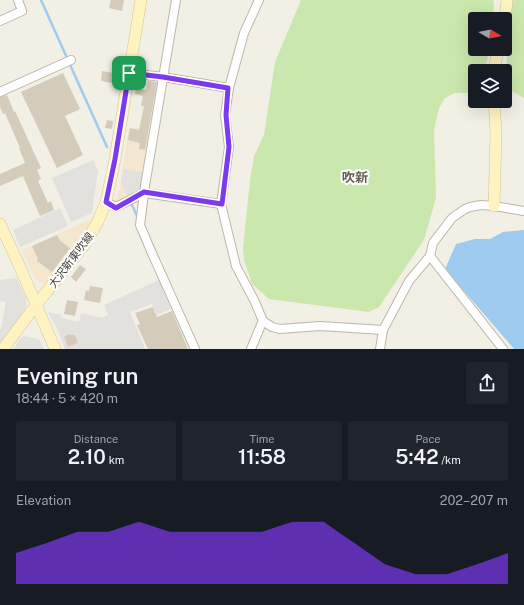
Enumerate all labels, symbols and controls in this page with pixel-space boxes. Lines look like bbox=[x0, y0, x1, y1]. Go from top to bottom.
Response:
north arrow bbox=[468, 12, 512, 56]
map controls bbox=[468, 12, 512, 108]
pin bbox=[112, 56, 146, 90]
icon: arrive bbox=[118, 62, 140, 84]
button: layers bbox=[468, 64, 512, 108]
district label: 吹新 bbox=[342, 170, 368, 185]
street label: 大沢新東吹線 bbox=[46, 230, 96, 290]
button: share bbox=[466, 362, 508, 404]
text: Evening run bbox=[16, 363, 138, 389]
text: 18:44 · 5 × 420 m bbox=[16, 391, 118, 406]
text: Distance bbox=[74, 433, 118, 445]
text: Time bbox=[249, 433, 275, 445]
text: Pace bbox=[415, 433, 441, 445]
text: 2.10 bbox=[68, 445, 106, 469]
text: 11:58 bbox=[238, 445, 286, 469]
text: 5:42 bbox=[395, 445, 439, 469]
text: km bbox=[106, 454, 124, 466]
text: /km bbox=[439, 454, 461, 466]
text: Elevation bbox=[16, 493, 71, 508]
text: 202–207 m bbox=[440, 493, 508, 508]

